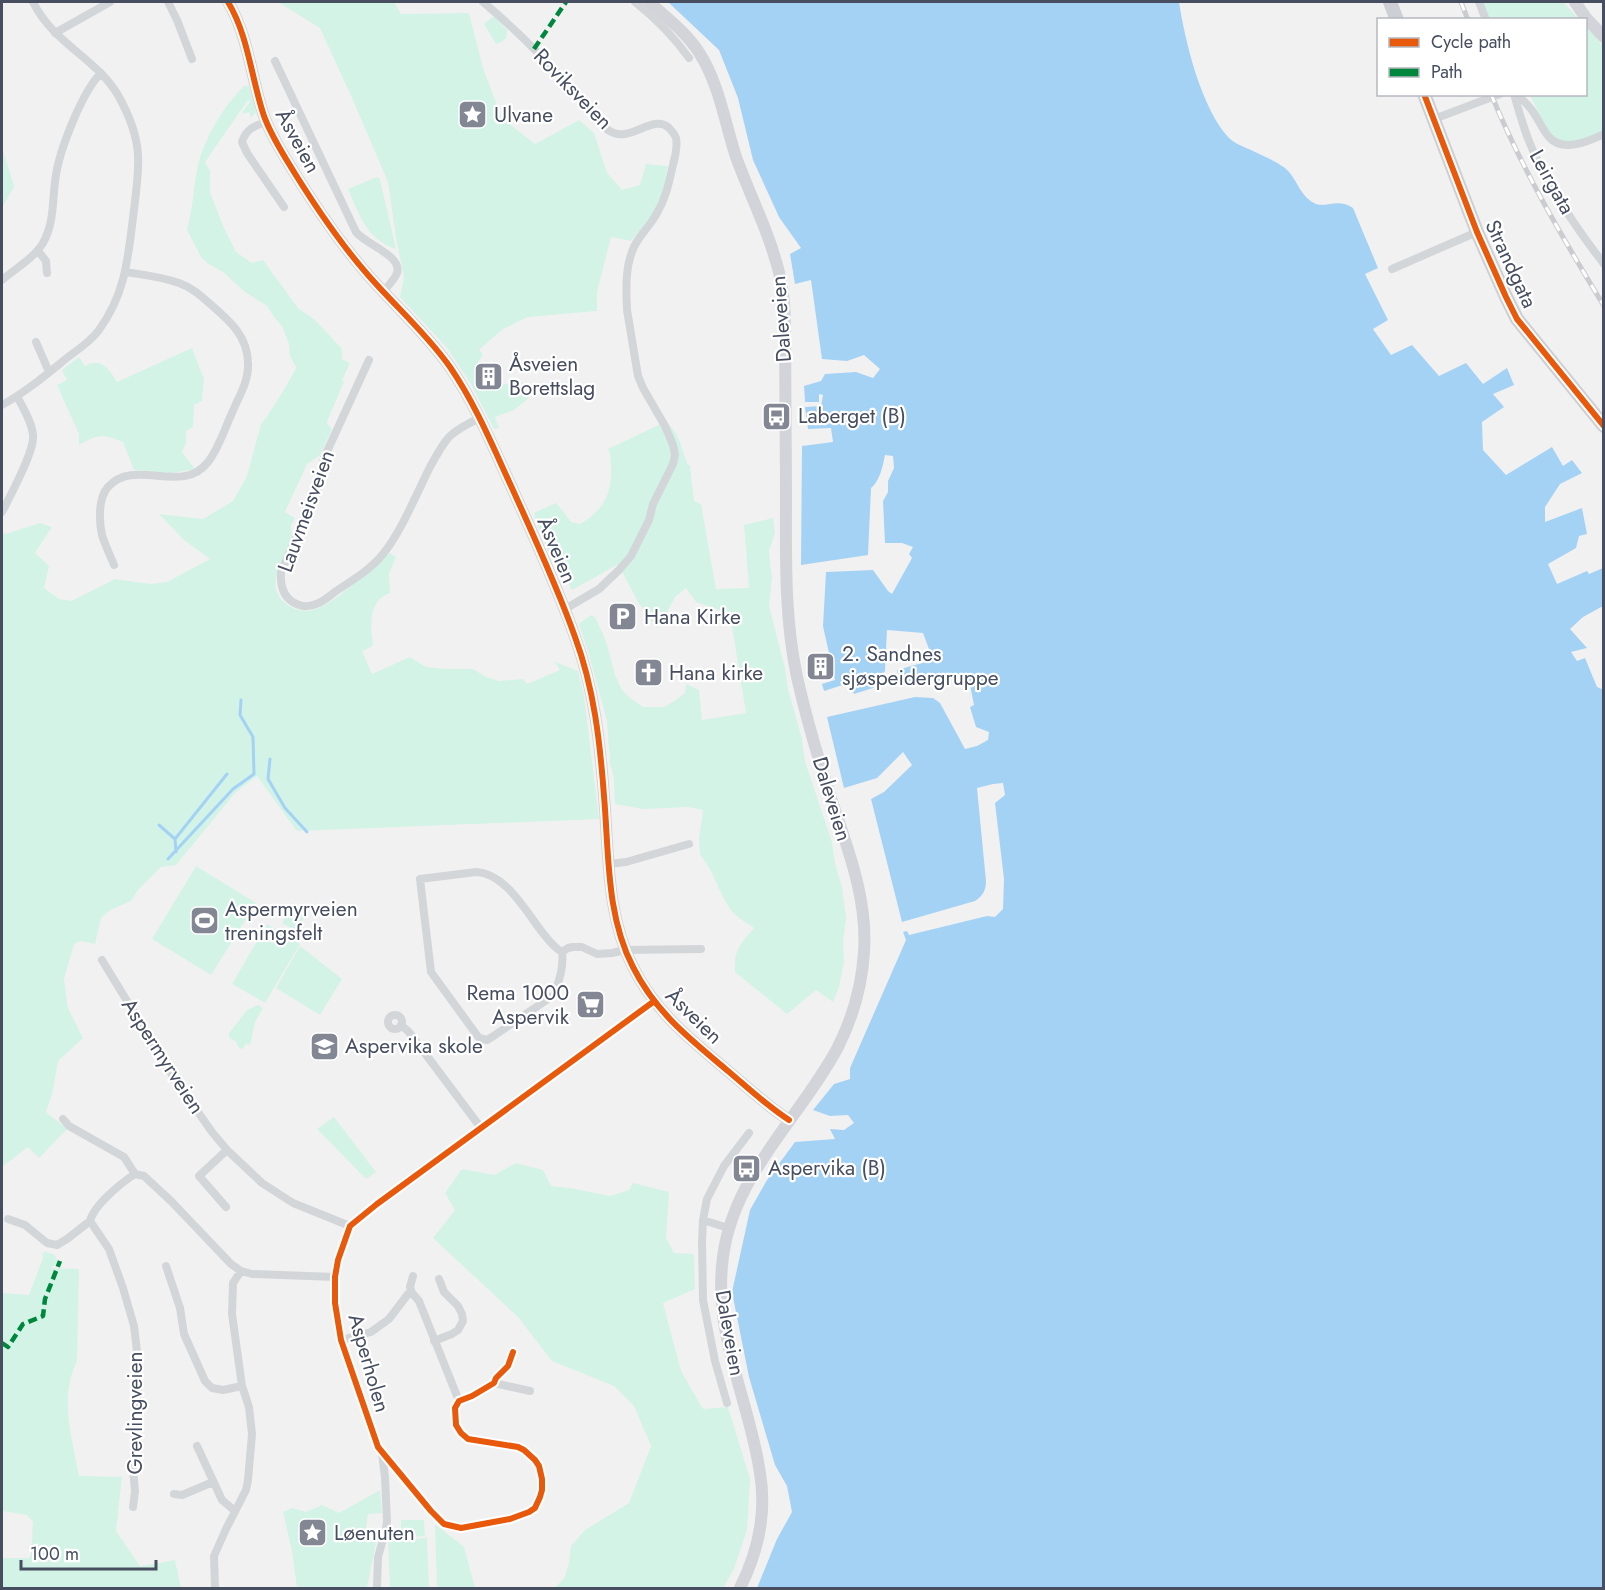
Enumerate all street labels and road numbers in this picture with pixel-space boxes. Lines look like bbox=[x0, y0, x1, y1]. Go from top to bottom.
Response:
street label: Roviksveien bbox=[527, 42, 619, 136]
street label: Åsveien bbox=[268, 103, 328, 179]
street label: Leirgata bbox=[1522, 144, 1582, 220]
street label: Strandgata bbox=[1478, 215, 1544, 313]
street label: Daleveien bbox=[763, 275, 799, 363]
street label: Lauvmeisveien bbox=[270, 446, 342, 576]
street label: Åsveien bbox=[530, 512, 584, 588]
street label: Daleveien bbox=[805, 753, 859, 845]
street label: Åsveien bbox=[659, 981, 729, 1051]
street label: Aspermyrveien bbox=[114, 992, 212, 1120]
street label: Daleveien bbox=[708, 1288, 752, 1378]
street label: Asperholen bbox=[341, 1310, 397, 1416]
street label: Grevlingveien bbox=[120, 1351, 150, 1475]

